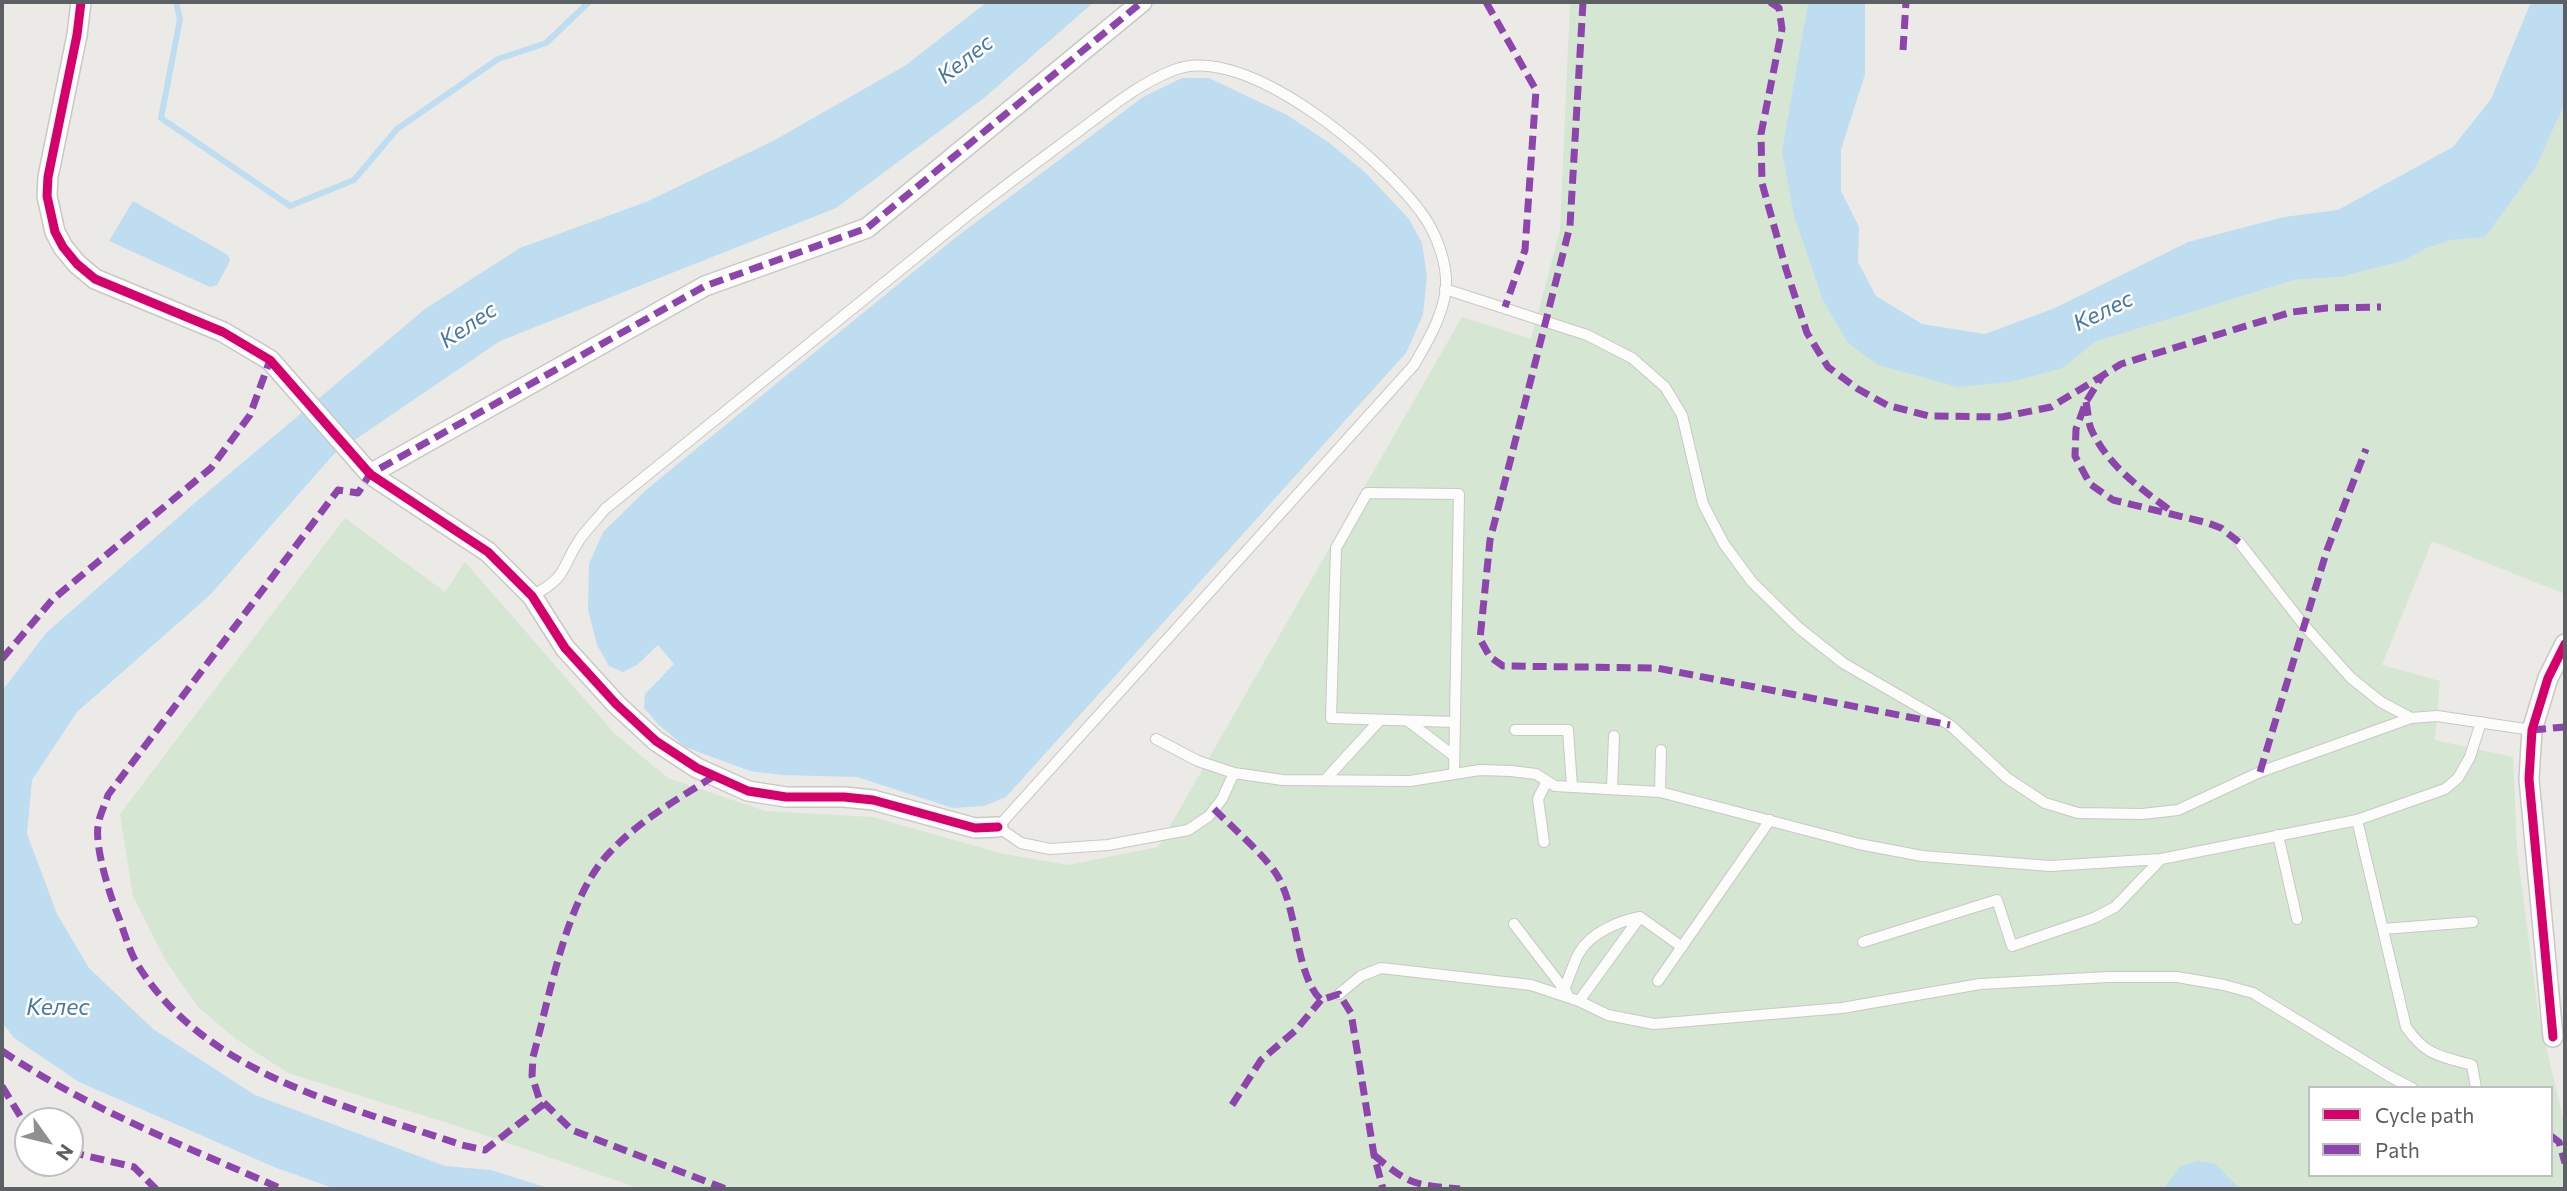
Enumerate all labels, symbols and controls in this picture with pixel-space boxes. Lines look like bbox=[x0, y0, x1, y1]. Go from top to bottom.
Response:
water label: Келес bbox=[932, 29, 998, 89]
water label: Келес bbox=[2068, 285, 2138, 337]
water label: Келес bbox=[434, 296, 502, 354]
water label: Келес bbox=[26, 993, 90, 1021]
legend bbox=[2308, 1086, 2553, 1177]
text: Cycle path bbox=[2375, 1102, 2474, 1127]
north arrow bbox=[14, 1107, 84, 1177]
text: Path bbox=[2375, 1137, 2420, 1162]
text: N bbox=[52, 1141, 79, 1165]

